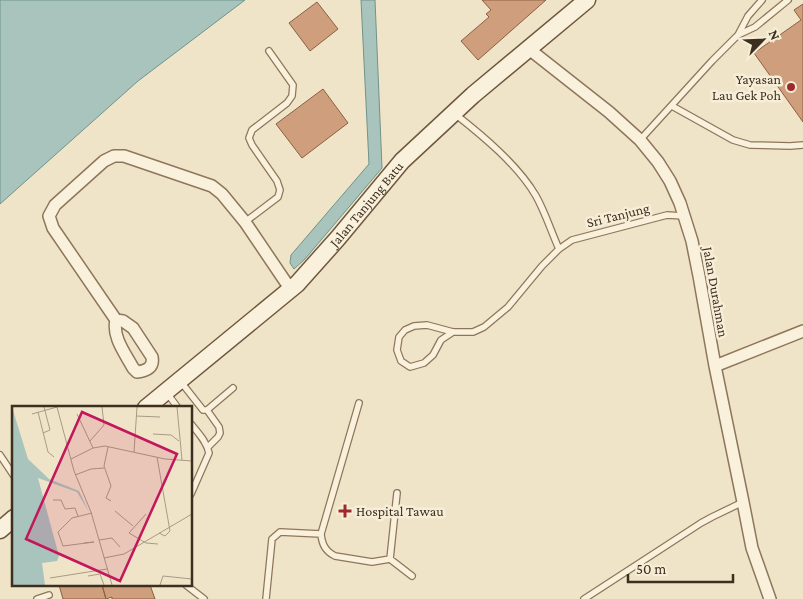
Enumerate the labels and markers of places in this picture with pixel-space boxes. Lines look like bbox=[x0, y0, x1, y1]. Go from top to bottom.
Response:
place label: Yayasan Lau Gek Poh bbox=[712, 71, 781, 103]
marker: Yayasan Lau Gek Poh bbox=[785, 81, 797, 93]
place label: Hospital Tawau bbox=[356, 503, 444, 519]
marker: Hospital Tawau bbox=[338, 504, 352, 518]

